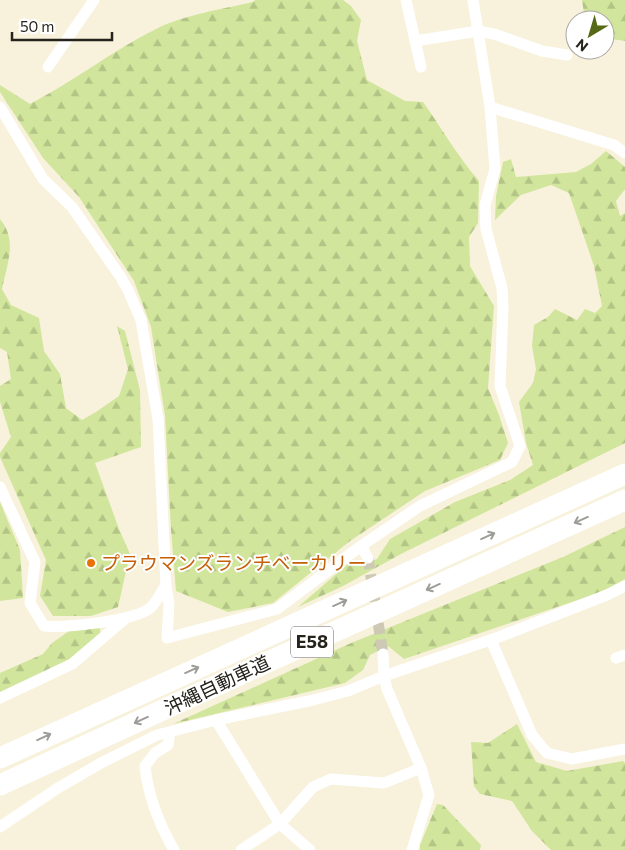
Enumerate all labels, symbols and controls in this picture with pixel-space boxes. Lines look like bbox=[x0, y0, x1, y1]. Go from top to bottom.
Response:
scale bar bbox=[12, 10, 112, 42]
north arrow bbox=[565, 10, 615, 60]
text: 50 m bbox=[20, 17, 54, 35]
text: N bbox=[572, 36, 591, 56]
one-way arrow bbox=[574, 516, 589, 526]
one-way arrow bbox=[480, 531, 495, 541]
place label: プラウマンズランチベーカリー bbox=[101, 551, 367, 574]
marker: プラウマンズランチベーカリー bbox=[85, 557, 97, 569]
one-way arrow bbox=[426, 583, 441, 593]
one-way arrow bbox=[332, 598, 347, 607]
road number: E58 bbox=[291, 626, 333, 658]
street label: 沖縄自動車道 bbox=[160, 650, 273, 719]
one-way arrow bbox=[184, 665, 199, 674]
one-way arrow bbox=[134, 716, 149, 725]
one-way arrow bbox=[36, 732, 51, 742]

